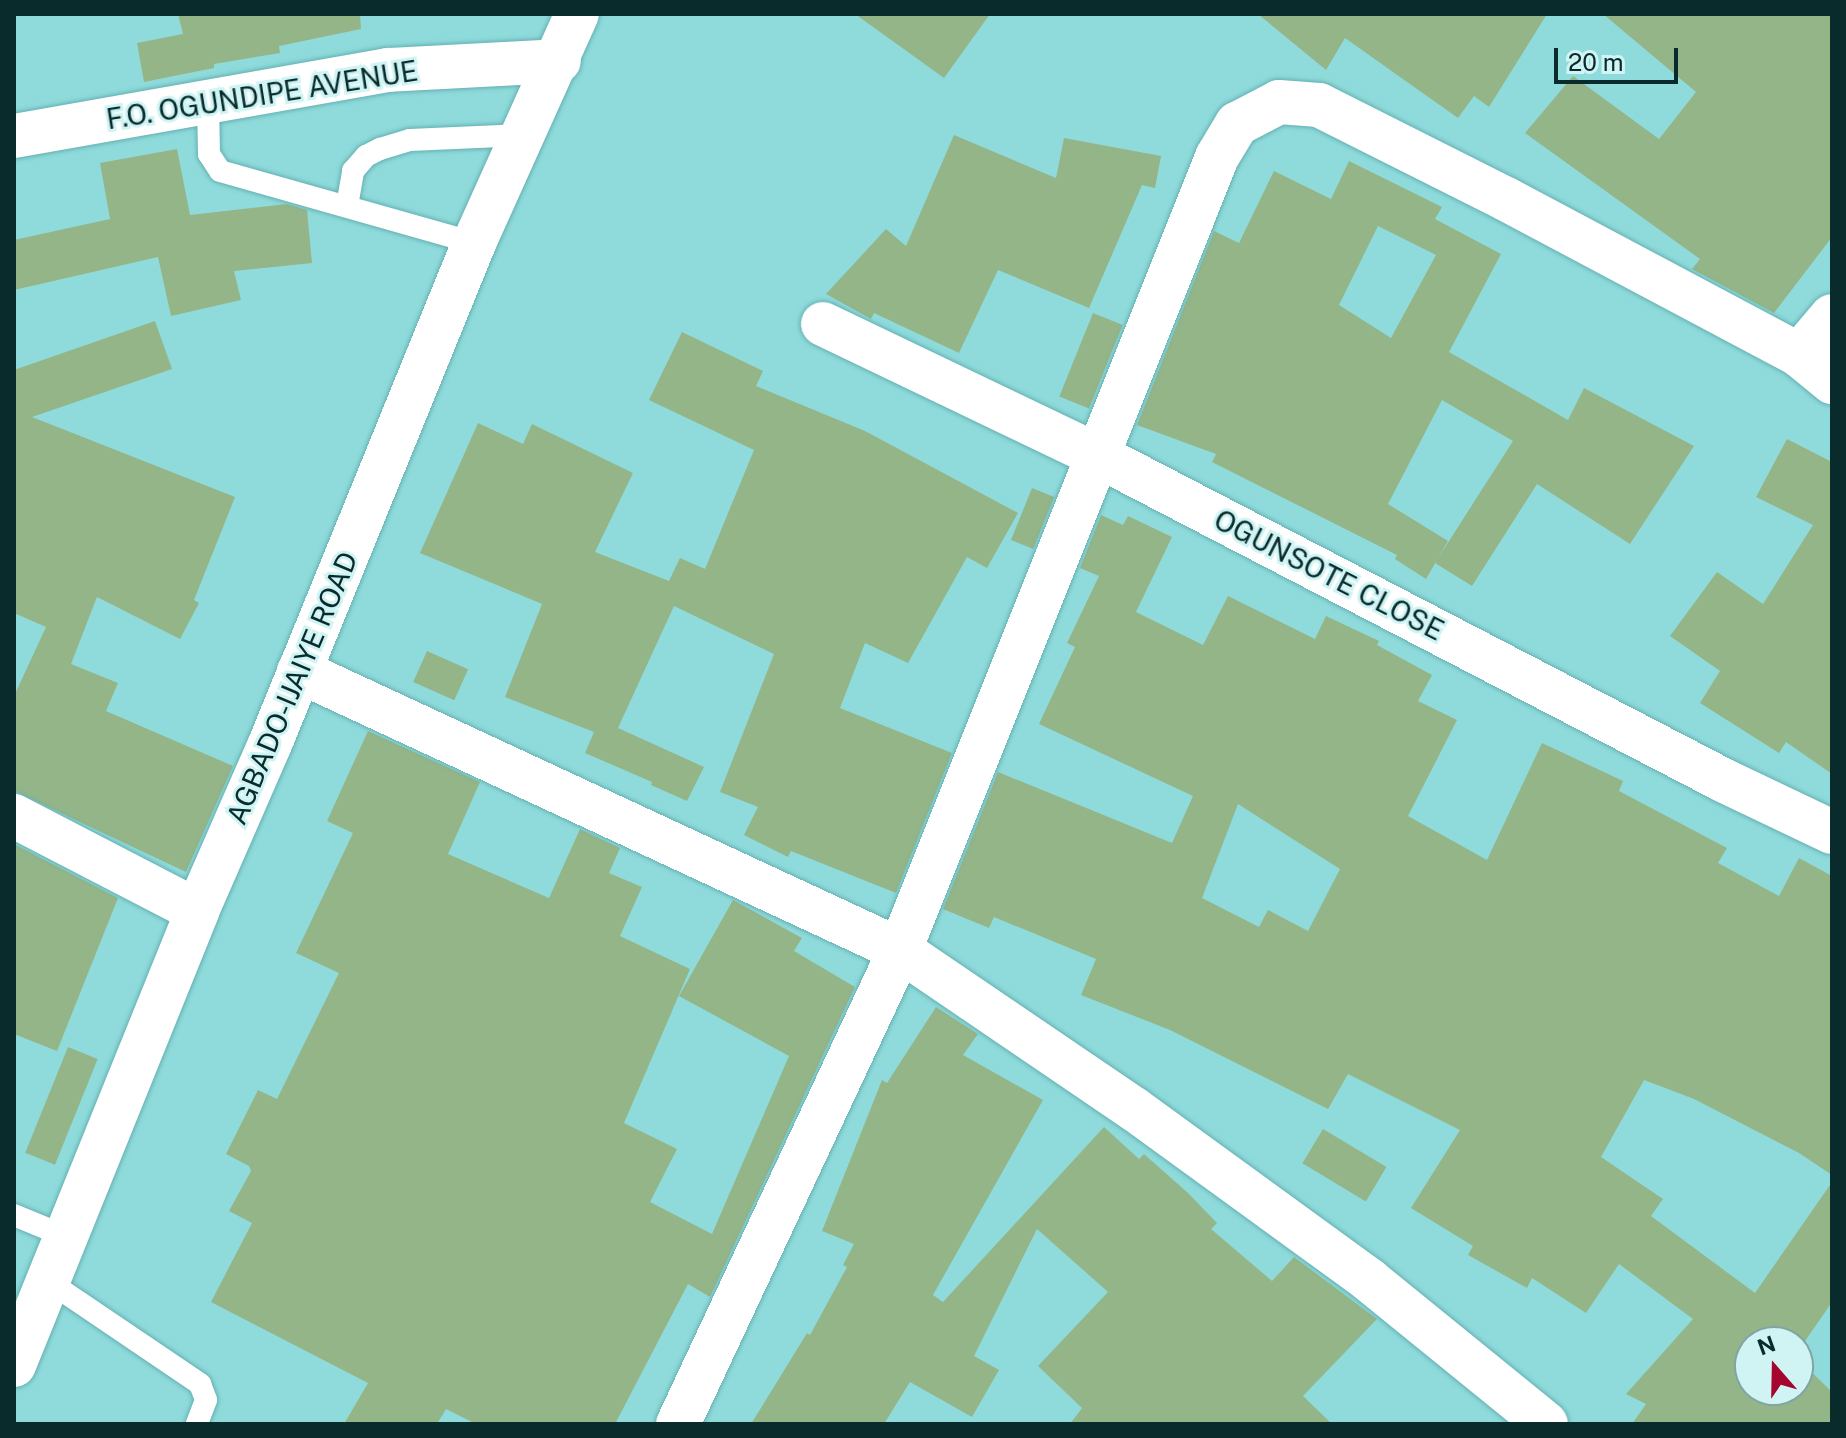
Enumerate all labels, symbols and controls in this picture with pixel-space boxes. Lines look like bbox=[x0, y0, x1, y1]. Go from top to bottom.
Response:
scale bar bbox=[1558, 32, 1682, 82]
text: 20 m bbox=[1568, 48, 1624, 76]
street label: F.O. OGUNDIPE AVENUE bbox=[104, 54, 420, 136]
street label: OGUNSOTE CLOSE bbox=[1209, 503, 1449, 647]
street label: AGBADO-IJAIYE ROAD bbox=[219, 547, 365, 829]
north arrow bbox=[1734, 1326, 1814, 1406]
text: N bbox=[1754, 1330, 1779, 1360]

